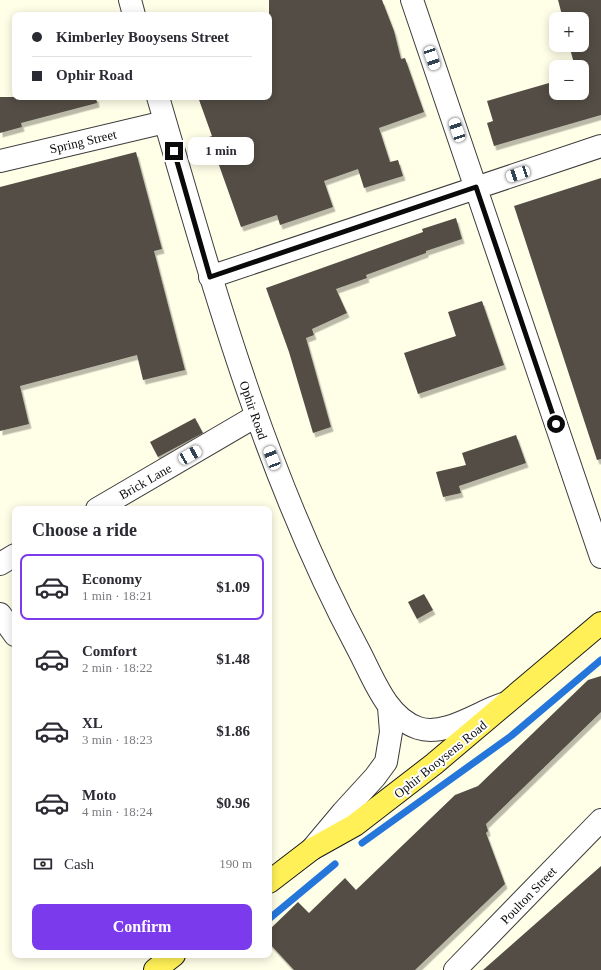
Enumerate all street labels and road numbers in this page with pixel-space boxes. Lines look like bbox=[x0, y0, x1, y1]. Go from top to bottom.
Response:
street label: Spring Street bbox=[48, 126, 118, 156]
street label: Ophir Road bbox=[237, 379, 271, 442]
street label: Brick Lane bbox=[116, 460, 174, 502]
street label: Ophir Booysens Road bbox=[391, 717, 490, 801]
street label: Poulton Street bbox=[497, 863, 560, 927]

